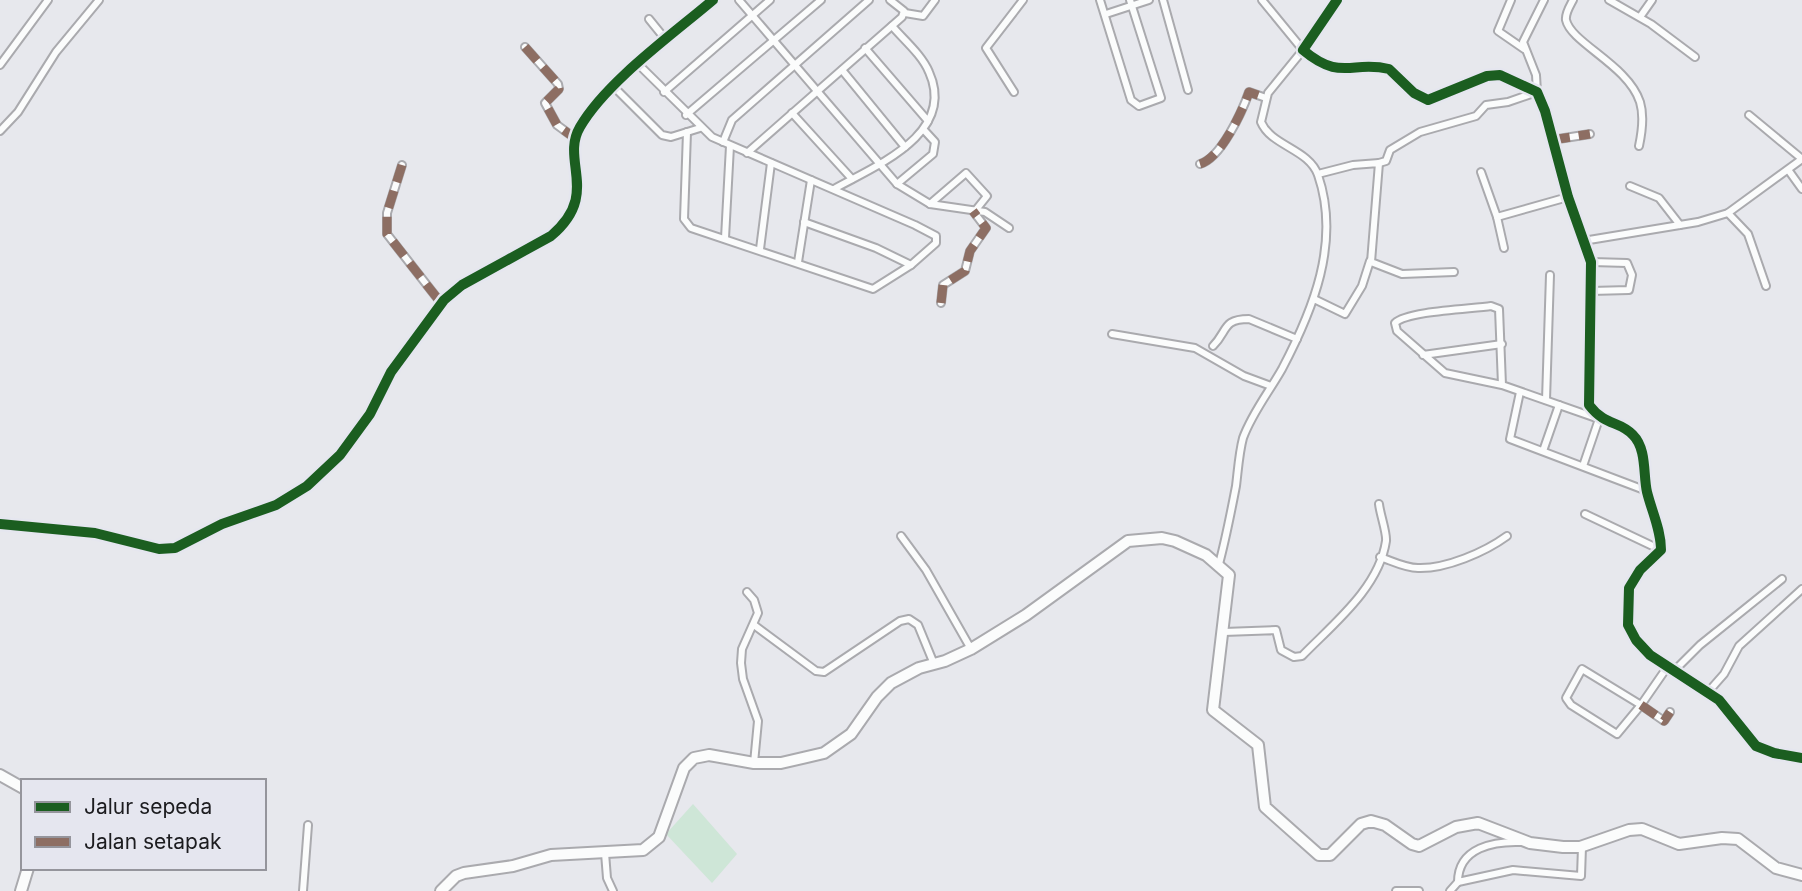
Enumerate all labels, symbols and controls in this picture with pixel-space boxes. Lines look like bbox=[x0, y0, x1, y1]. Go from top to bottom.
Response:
legend bbox=[21, 779, 266, 870]
text: Jalur sepeda bbox=[84, 794, 212, 819]
text: Jalan setapak bbox=[84, 829, 222, 854]

